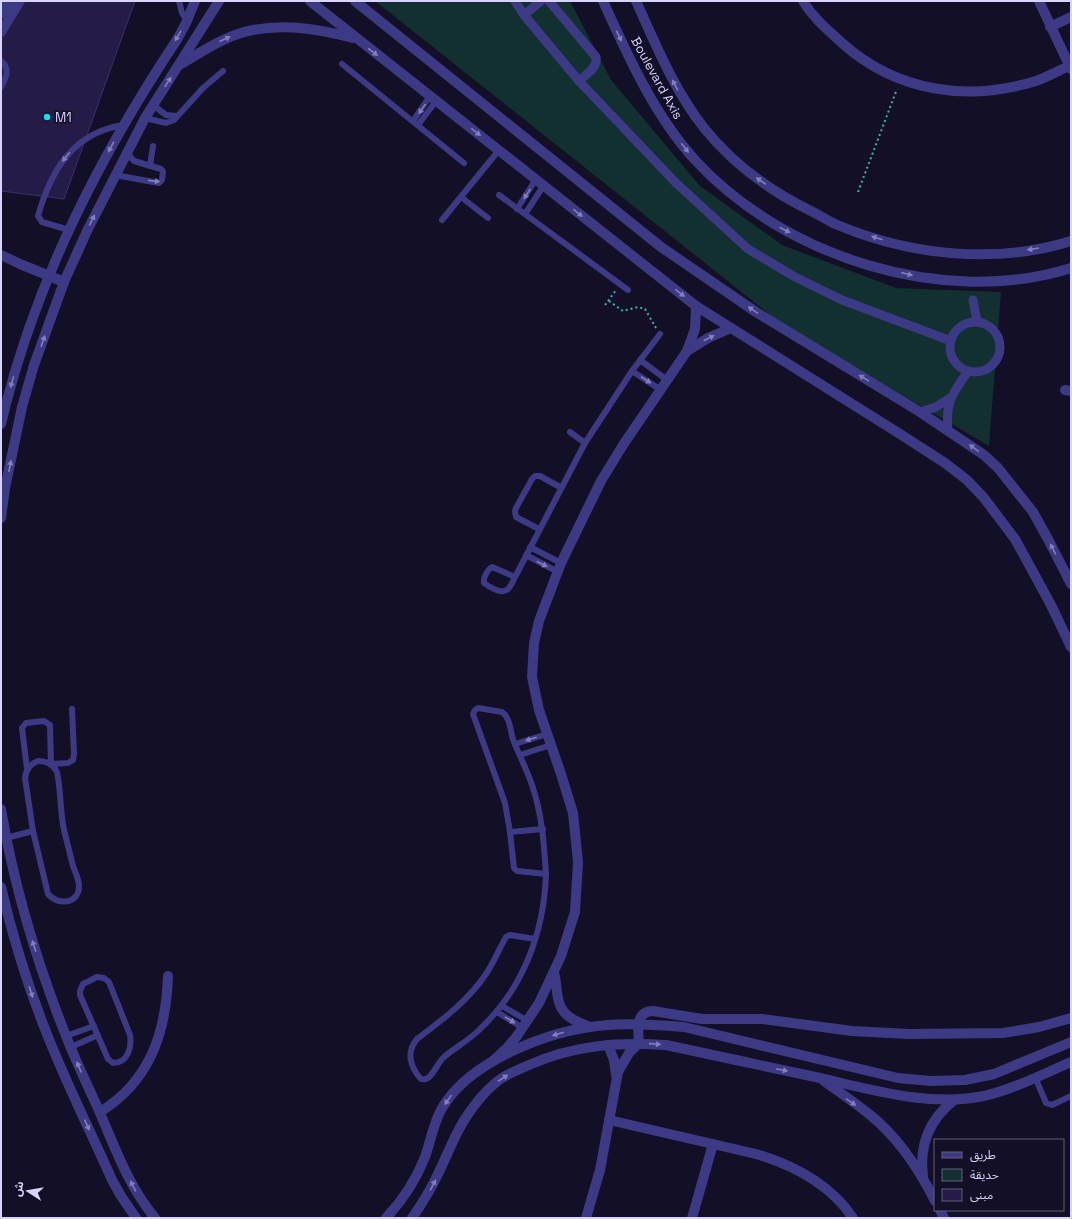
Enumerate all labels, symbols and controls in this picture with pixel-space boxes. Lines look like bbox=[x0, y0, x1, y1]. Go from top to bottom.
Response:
one-way arrow bbox=[175, 30, 182, 42]
one-way arrow bbox=[616, 31, 622, 42]
street label: Boulevard Axis bbox=[627, 34, 687, 122]
one-way arrow bbox=[219, 36, 231, 42]
one-way arrow bbox=[368, 47, 379, 56]
one-way arrow bbox=[164, 77, 172, 87]
one-way arrow bbox=[672, 79, 678, 91]
one-way arrow bbox=[418, 104, 426, 114]
place label: M1 bbox=[55, 109, 72, 126]
marker: M1 bbox=[42, 112, 52, 122]
one-way arrow bbox=[470, 128, 481, 136]
one-way arrow bbox=[107, 141, 114, 153]
one-way arrow bbox=[681, 142, 690, 153]
one-way arrow bbox=[61, 152, 70, 162]
one-way arrow bbox=[756, 177, 766, 185]
one-way arrow bbox=[147, 178, 160, 185]
one-way arrow bbox=[523, 189, 531, 199]
one-way arrow bbox=[572, 208, 583, 217]
one-way arrow bbox=[89, 215, 95, 226]
one-way arrow bbox=[780, 226, 791, 233]
one-way arrow bbox=[871, 235, 883, 241]
one-way arrow bbox=[1027, 247, 1039, 253]
one-way arrow bbox=[901, 272, 913, 278]
one-way arrow bbox=[674, 289, 685, 297]
one-way arrow bbox=[748, 306, 759, 314]
one-way arrow bbox=[40, 334, 46, 346]
one-way arrow bbox=[703, 335, 714, 341]
one-way arrow bbox=[859, 374, 869, 382]
one-way arrow bbox=[641, 376, 652, 384]
one-way arrow bbox=[9, 377, 15, 389]
one-way arrow bbox=[969, 444, 979, 452]
one-way arrow bbox=[7, 460, 13, 472]
one-way arrow bbox=[1050, 543, 1057, 555]
one-way arrow bbox=[536, 560, 548, 567]
one-way arrow bbox=[525, 736, 537, 742]
one-way arrow bbox=[31, 939, 37, 951]
one-way arrow bbox=[29, 986, 35, 998]
one-way arrow bbox=[504, 1017, 516, 1024]
one-way arrow bbox=[552, 1031, 564, 1037]
one-way arrow bbox=[649, 1041, 661, 1048]
one-way arrow bbox=[76, 1062, 82, 1073]
one-way arrow bbox=[776, 1068, 788, 1074]
one-way arrow bbox=[498, 1074, 508, 1082]
one-way arrow bbox=[444, 1094, 452, 1105]
one-way arrow bbox=[846, 1098, 857, 1105]
one-way arrow bbox=[84, 1119, 90, 1130]
legend bbox=[934, 1139, 1064, 1211]
text: طريق bbox=[970, 1147, 996, 1163]
text: حديقة bbox=[970, 1167, 999, 1183]
north arrow bbox=[8, 1171, 48, 1211]
one-way arrow bbox=[429, 1179, 436, 1191]
text: ش bbox=[10, 1180, 27, 1198]
one-way arrow bbox=[130, 1180, 136, 1192]
text: مبنى bbox=[970, 1187, 993, 1203]

